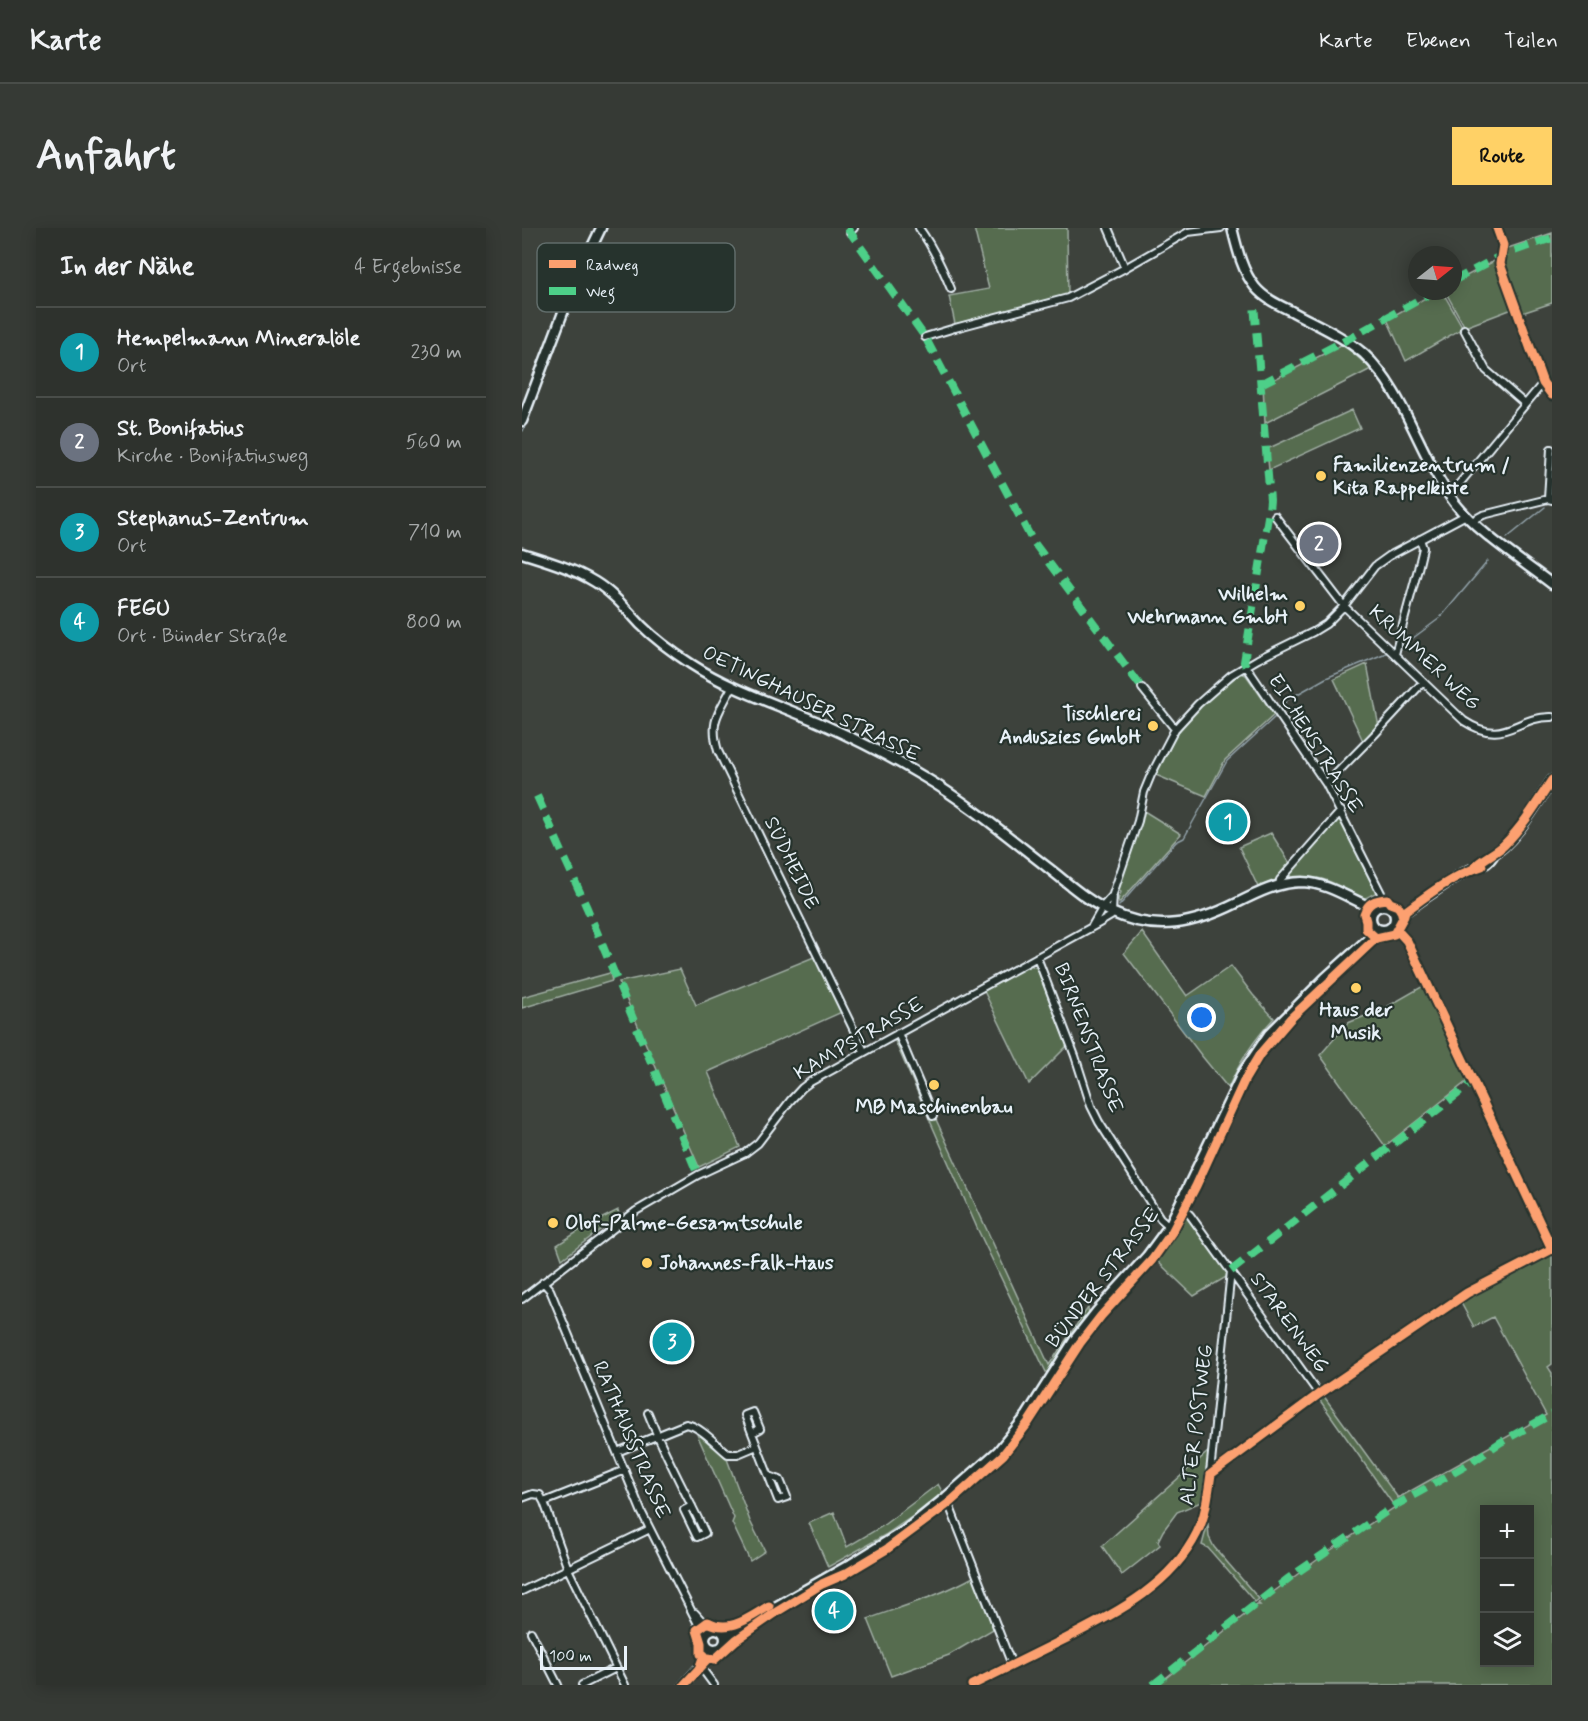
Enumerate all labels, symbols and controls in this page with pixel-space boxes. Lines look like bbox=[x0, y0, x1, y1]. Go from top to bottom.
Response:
text: Karte bbox=[30, 23, 102, 60]
text: Karte bbox=[1319, 27, 1373, 55]
text: Ebenen bbox=[1406, 27, 1471, 55]
text: Teilen bbox=[1504, 27, 1558, 55]
button: Route bbox=[1452, 127, 1552, 185]
text: Anfahrt bbox=[36, 129, 176, 184]
legend bbox=[537, 243, 735, 312]
north arrow bbox=[1408, 246, 1462, 300]
text: In der Nähe bbox=[60, 250, 194, 284]
text: 4 Ergebnisse bbox=[354, 254, 462, 281]
text: Radweg bbox=[586, 255, 638, 276]
text: Weg bbox=[586, 282, 615, 304]
text: Hempelmann Mineralöle bbox=[117, 325, 360, 353]
text: 1 bbox=[75, 339, 84, 366]
text: 230 m bbox=[410, 339, 462, 366]
text: Ort bbox=[117, 353, 146, 380]
text: St. Bonifatius bbox=[117, 415, 244, 443]
text: 2 bbox=[75, 429, 84, 456]
text: 560 m bbox=[406, 429, 462, 456]
text: Kirche · Bonifatiusweg bbox=[117, 443, 308, 470]
place label: Familienzentrum / Kita Rappelkiste bbox=[1333, 452, 1510, 502]
marker: Familienzentrum / Kita Rappelkiste bbox=[1314, 469, 1328, 483]
text: Stephanus-Zentrum bbox=[117, 505, 309, 533]
text: 3 bbox=[75, 519, 84, 546]
text: 710 m bbox=[408, 519, 462, 546]
pin: 2 bbox=[1300, 522, 1338, 566]
text: Ort bbox=[117, 533, 146, 560]
place label: Wilhelm Wehrmann GmbH bbox=[1127, 581, 1288, 631]
text: FEGU bbox=[117, 595, 170, 623]
marker: Wilhelm Wehrmann GmbH bbox=[1293, 599, 1307, 613]
street label: KRUMMER WEG bbox=[1362, 599, 1486, 717]
text: 4 bbox=[74, 609, 85, 636]
text: 800 m bbox=[406, 609, 462, 636]
text: Ort · Bünder Straße bbox=[117, 623, 288, 650]
street label: OETINGHAUSER STRASSE bbox=[698, 639, 924, 769]
street label: EICHENSTRASSE bbox=[1261, 669, 1369, 819]
place label: Tischlerei Anduszies GmbH bbox=[999, 701, 1142, 751]
marker: Tischlerei Anduszies GmbH bbox=[1146, 719, 1160, 733]
pin: 1 bbox=[1208, 800, 1248, 844]
street label: SÜDHEIDE bbox=[757, 812, 825, 914]
street label: BIRNENSTRASSE bbox=[1047, 959, 1129, 1117]
marker: Haus der Musik bbox=[1349, 981, 1363, 995]
street label: KAMPSTRASSE bbox=[789, 991, 929, 1087]
place label: Haus der Musik bbox=[1319, 997, 1393, 1047]
your location bbox=[1187, 1003, 1216, 1032]
marker: MB Maschinenbau bbox=[927, 1078, 941, 1092]
place label: MB Maschinenbau bbox=[855, 1094, 1013, 1121]
street label: BÜNDER STRASSE bbox=[1040, 1202, 1166, 1354]
place label: Olof-Palme-Gesamtschule bbox=[565, 1210, 803, 1237]
marker: Olof-Palme-Gesamtschule bbox=[546, 1216, 560, 1230]
place label: Johannes-Falk-Haus bbox=[659, 1250, 834, 1277]
marker: Johannes-Falk-Haus bbox=[640, 1256, 654, 1270]
street label: STARENWEG bbox=[1243, 1267, 1335, 1379]
pin: 3 bbox=[652, 1320, 692, 1364]
street label: ALTER POSTWEG bbox=[1174, 1343, 1220, 1507]
street label: RATHAUSSTRASSE bbox=[586, 1357, 676, 1523]
map controls bbox=[1480, 1505, 1534, 1667]
button: + bbox=[1480, 1505, 1534, 1559]
button: − bbox=[1480, 1559, 1534, 1613]
pin: 4 bbox=[814, 1588, 854, 1634]
button: layers bbox=[1480, 1613, 1534, 1667]
scale bar bbox=[540, 1643, 627, 1670]
text: 100 m bbox=[549, 1646, 592, 1667]

